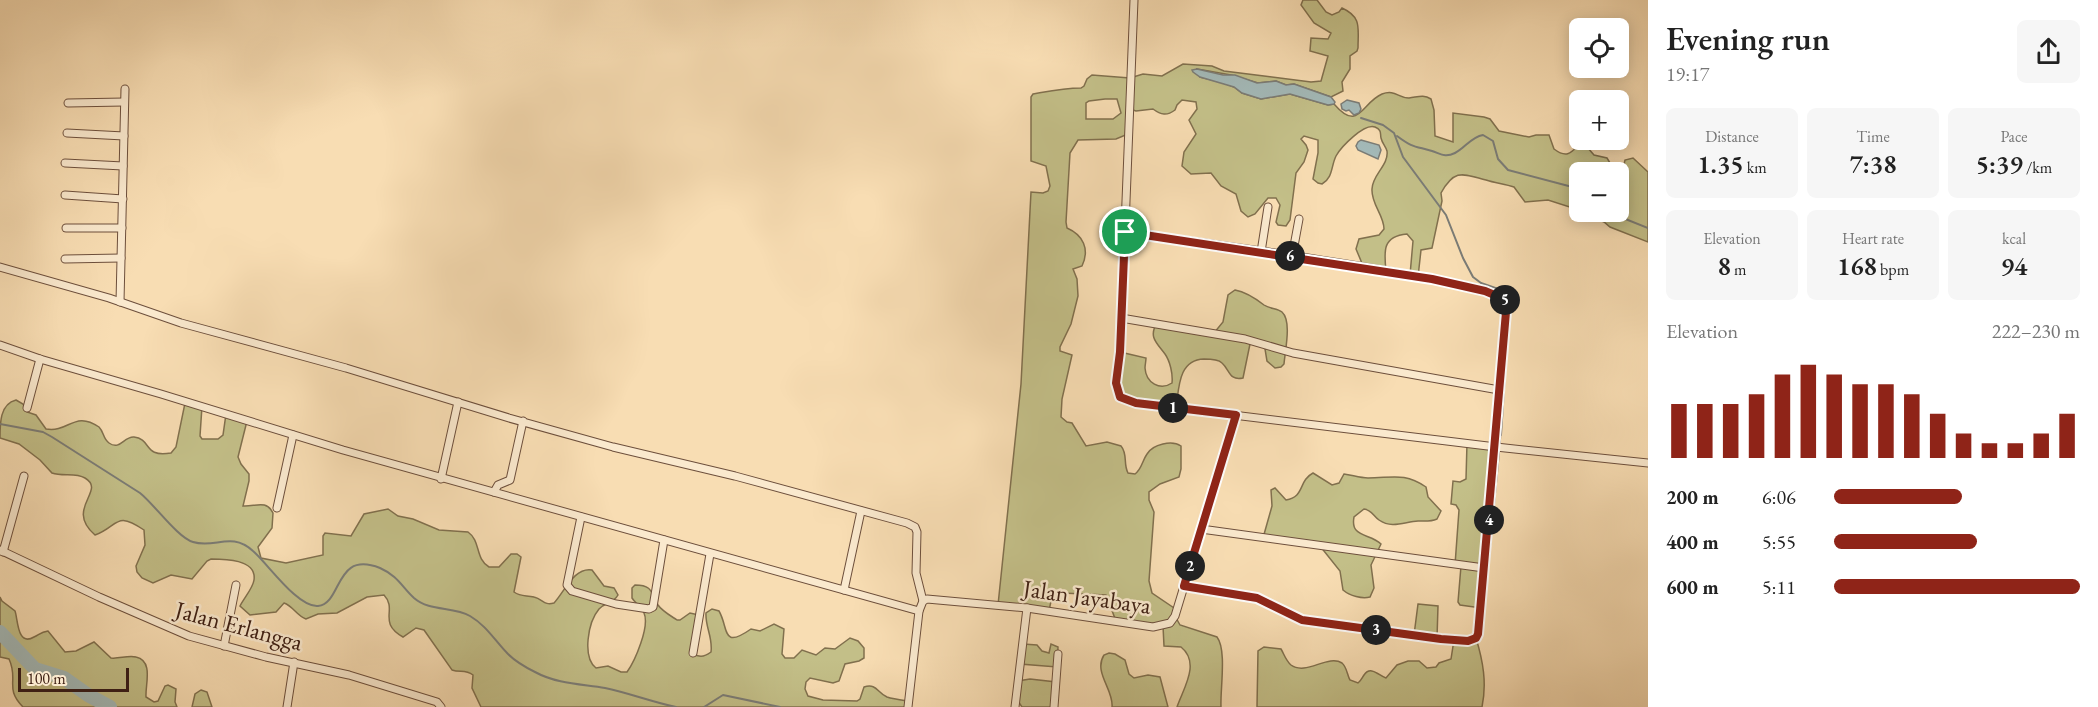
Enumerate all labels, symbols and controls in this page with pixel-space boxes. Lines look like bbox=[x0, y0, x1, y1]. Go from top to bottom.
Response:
text: Evening run bbox=[1666, 17, 1830, 60]
map controls bbox=[1569, 18, 1629, 222]
button: locate bbox=[1569, 18, 1629, 78]
button: share bbox=[2017, 20, 2080, 83]
text: 19:17 bbox=[1666, 61, 1709, 87]
button: + bbox=[1569, 90, 1629, 150]
text: Distance bbox=[1705, 126, 1759, 147]
text: Time bbox=[1856, 126, 1890, 147]
text: Pace bbox=[2001, 126, 2027, 147]
text: 1.35 bbox=[1697, 147, 1744, 181]
text: 7:38 bbox=[1849, 147, 1897, 181]
text: 5:39 bbox=[1976, 147, 2023, 181]
text: km bbox=[1744, 157, 1767, 178]
text: /km bbox=[2023, 157, 2052, 178]
button: − bbox=[1569, 162, 1629, 222]
pin bbox=[1099, 206, 1150, 257]
icon: arrive bbox=[1108, 215, 1141, 248]
text: Elevation bbox=[1703, 228, 1761, 249]
text: Heart rate bbox=[1842, 228, 1904, 249]
text: kcal bbox=[2002, 228, 2026, 249]
pin: 6 bbox=[1275, 241, 1305, 271]
text: 6 bbox=[1286, 245, 1294, 266]
text: 8 bbox=[1718, 249, 1731, 283]
text: 168 bbox=[1837, 249, 1877, 283]
text: 94 bbox=[2001, 249, 2027, 283]
text: m bbox=[1731, 259, 1747, 280]
text: bpm bbox=[1877, 259, 1909, 280]
pin: 5 bbox=[1490, 285, 1520, 315]
text: 5 bbox=[1501, 289, 1509, 310]
text: Elevation bbox=[1666, 318, 1738, 344]
text: 222–230 m bbox=[1992, 318, 2080, 344]
pin: 1 bbox=[1158, 393, 1188, 423]
text: 1 bbox=[1169, 397, 1177, 418]
text: 200 m bbox=[1666, 484, 1719, 510]
text: 6:06 bbox=[1762, 484, 1796, 510]
pin: 4 bbox=[1474, 505, 1504, 535]
text: 4 bbox=[1485, 509, 1493, 530]
text: 400 m bbox=[1666, 529, 1719, 555]
text: 5:55 bbox=[1762, 529, 1796, 555]
pin: 2 bbox=[1175, 551, 1205, 581]
text: 2 bbox=[1186, 555, 1194, 576]
street label: Jalan Jayabaya bbox=[1019, 572, 1153, 621]
text: 600 m bbox=[1666, 574, 1719, 600]
text: 5:11 bbox=[1762, 574, 1796, 600]
street label: Jalan Erlangga bbox=[170, 593, 307, 657]
pin: 3 bbox=[1361, 615, 1391, 645]
text: 3 bbox=[1372, 619, 1380, 640]
scale bar bbox=[18, 665, 129, 692]
text: 100 m bbox=[27, 668, 66, 689]

